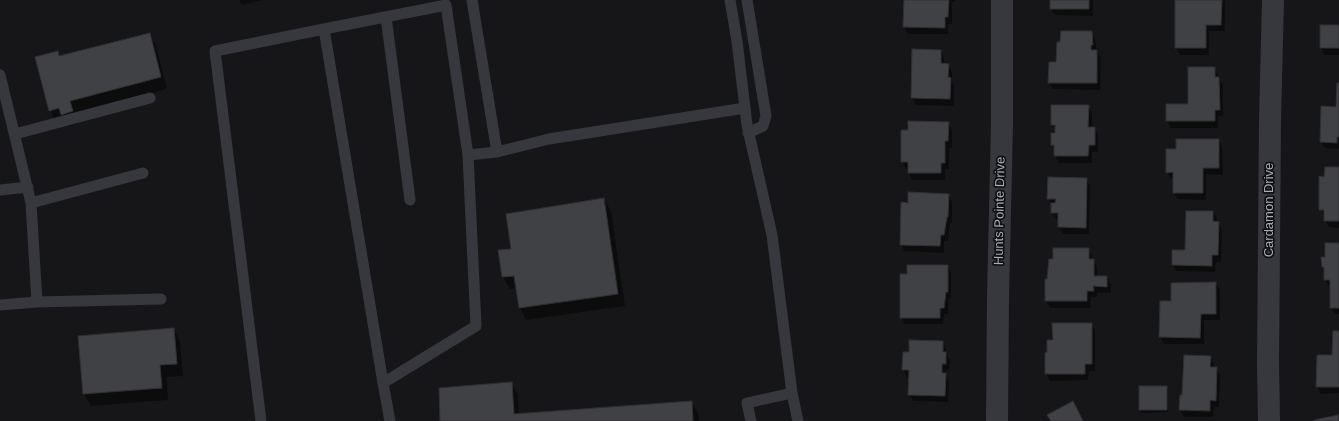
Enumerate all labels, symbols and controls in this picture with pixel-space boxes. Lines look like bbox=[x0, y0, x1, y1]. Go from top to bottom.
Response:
street label: Hunts Pointe Drive bbox=[991, 157, 1009, 265]
street label: Cardamon Drive bbox=[1261, 163, 1277, 257]

